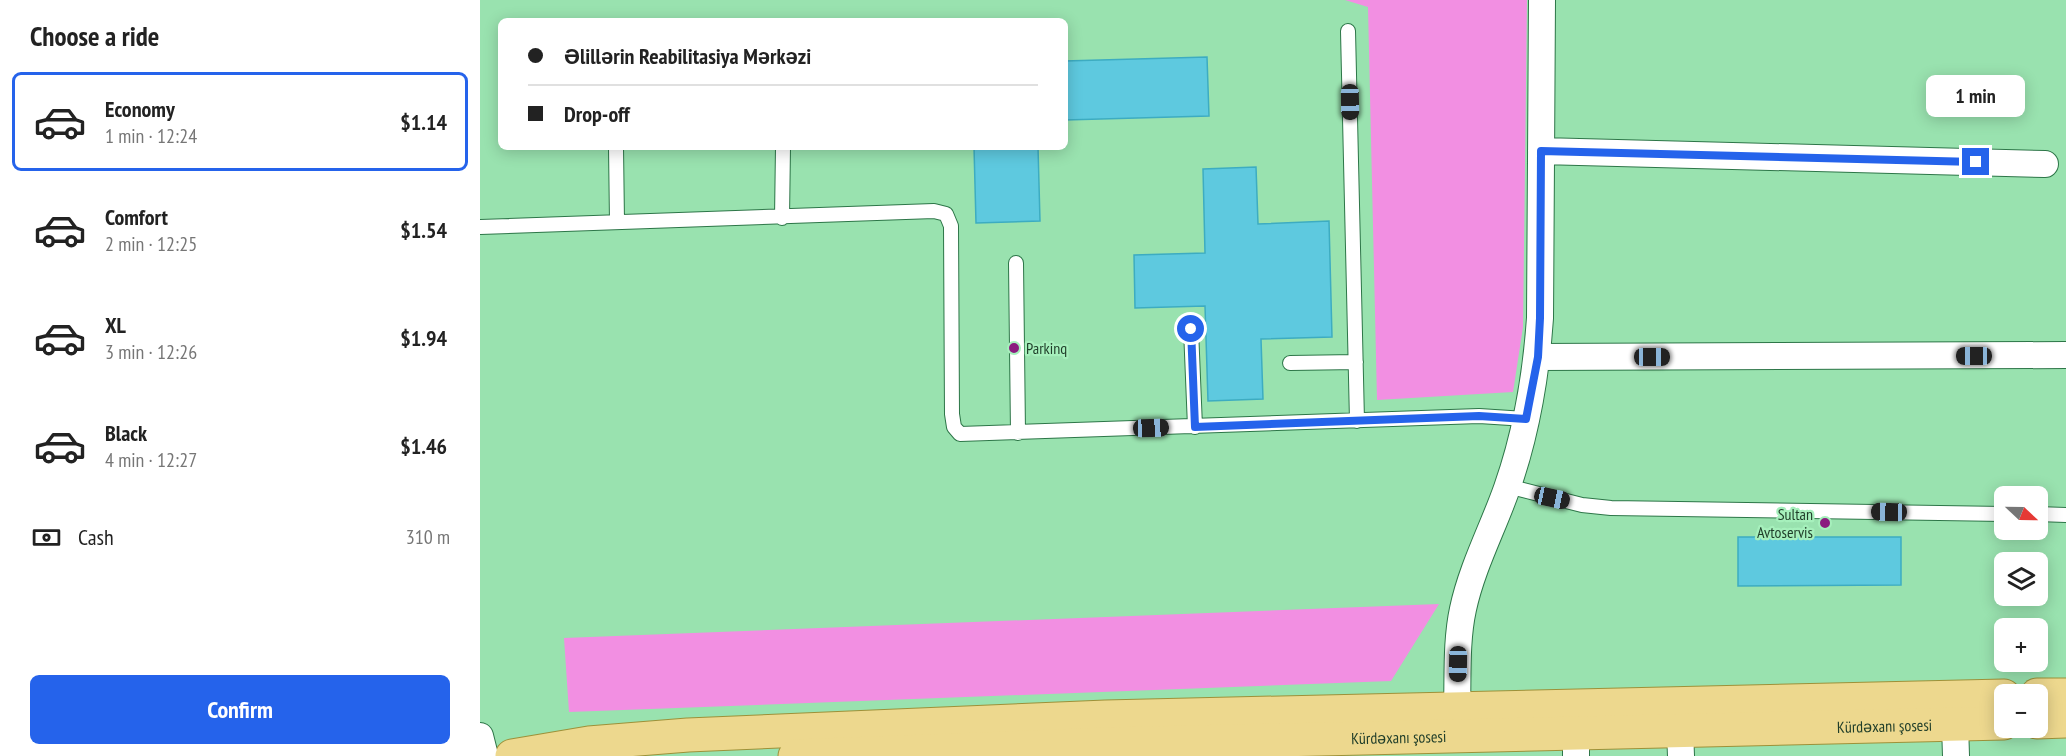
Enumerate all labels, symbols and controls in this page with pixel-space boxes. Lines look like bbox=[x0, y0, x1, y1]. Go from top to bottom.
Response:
text: Choose a ride bbox=[30, 19, 159, 53]
text: Əlillərin Reabilitasiya Mərkəzi bbox=[564, 42, 811, 70]
callout: 1 min bbox=[1926, 75, 2026, 117]
text: 1 min bbox=[1955, 83, 1996, 109]
car bbox=[1341, 84, 1359, 120]
icon: car bbox=[33, 95, 87, 149]
text: Economy bbox=[105, 95, 175, 123]
text: Drop-off bbox=[564, 100, 630, 128]
text: $1.14 bbox=[400, 108, 447, 136]
text: 1 min · 12:24 bbox=[105, 123, 197, 149]
route end bbox=[1962, 148, 1989, 175]
icon: car bbox=[33, 203, 87, 257]
text: Comfort bbox=[105, 203, 168, 231]
text: $1.54 bbox=[400, 216, 447, 244]
text: 2 min · 12:25 bbox=[105, 231, 197, 257]
icon: car bbox=[33, 311, 87, 365]
text: XL bbox=[105, 311, 126, 339]
route start bbox=[1177, 315, 1204, 342]
text: $1.94 bbox=[400, 324, 447, 352]
place label: Parkinq bbox=[1026, 338, 1067, 358]
text: 3 min · 12:26 bbox=[105, 339, 197, 365]
marker: Parkinq bbox=[1007, 341, 1021, 355]
car bbox=[1956, 347, 1992, 365]
car bbox=[1634, 348, 1670, 366]
car bbox=[1133, 418, 1169, 438]
icon: car bbox=[33, 419, 87, 473]
text: Black bbox=[105, 419, 147, 447]
text: $1.46 bbox=[400, 432, 447, 460]
text: 4 min · 12:27 bbox=[105, 447, 197, 473]
car bbox=[1533, 485, 1571, 511]
north arrow bbox=[1994, 486, 2048, 540]
map controls bbox=[1994, 486, 2048, 738]
car bbox=[1871, 503, 1907, 521]
place label: Sultan Avtoservis bbox=[1757, 504, 1813, 542]
marker: Sultan Avtoservis bbox=[1818, 516, 1832, 530]
icon: cash bbox=[30, 521, 63, 554]
text: Cash bbox=[78, 523, 114, 551]
text: 310 m bbox=[406, 524, 450, 550]
button: layers bbox=[1994, 552, 2048, 606]
button: + bbox=[1994, 618, 2048, 672]
car bbox=[1449, 646, 1467, 682]
button: Confirm bbox=[30, 675, 450, 744]
button: − bbox=[1994, 684, 2048, 738]
street label: Kürdəxanı şosesi bbox=[1837, 715, 1932, 737]
street label: Kürdəxanı şosesi bbox=[1351, 726, 1447, 748]

